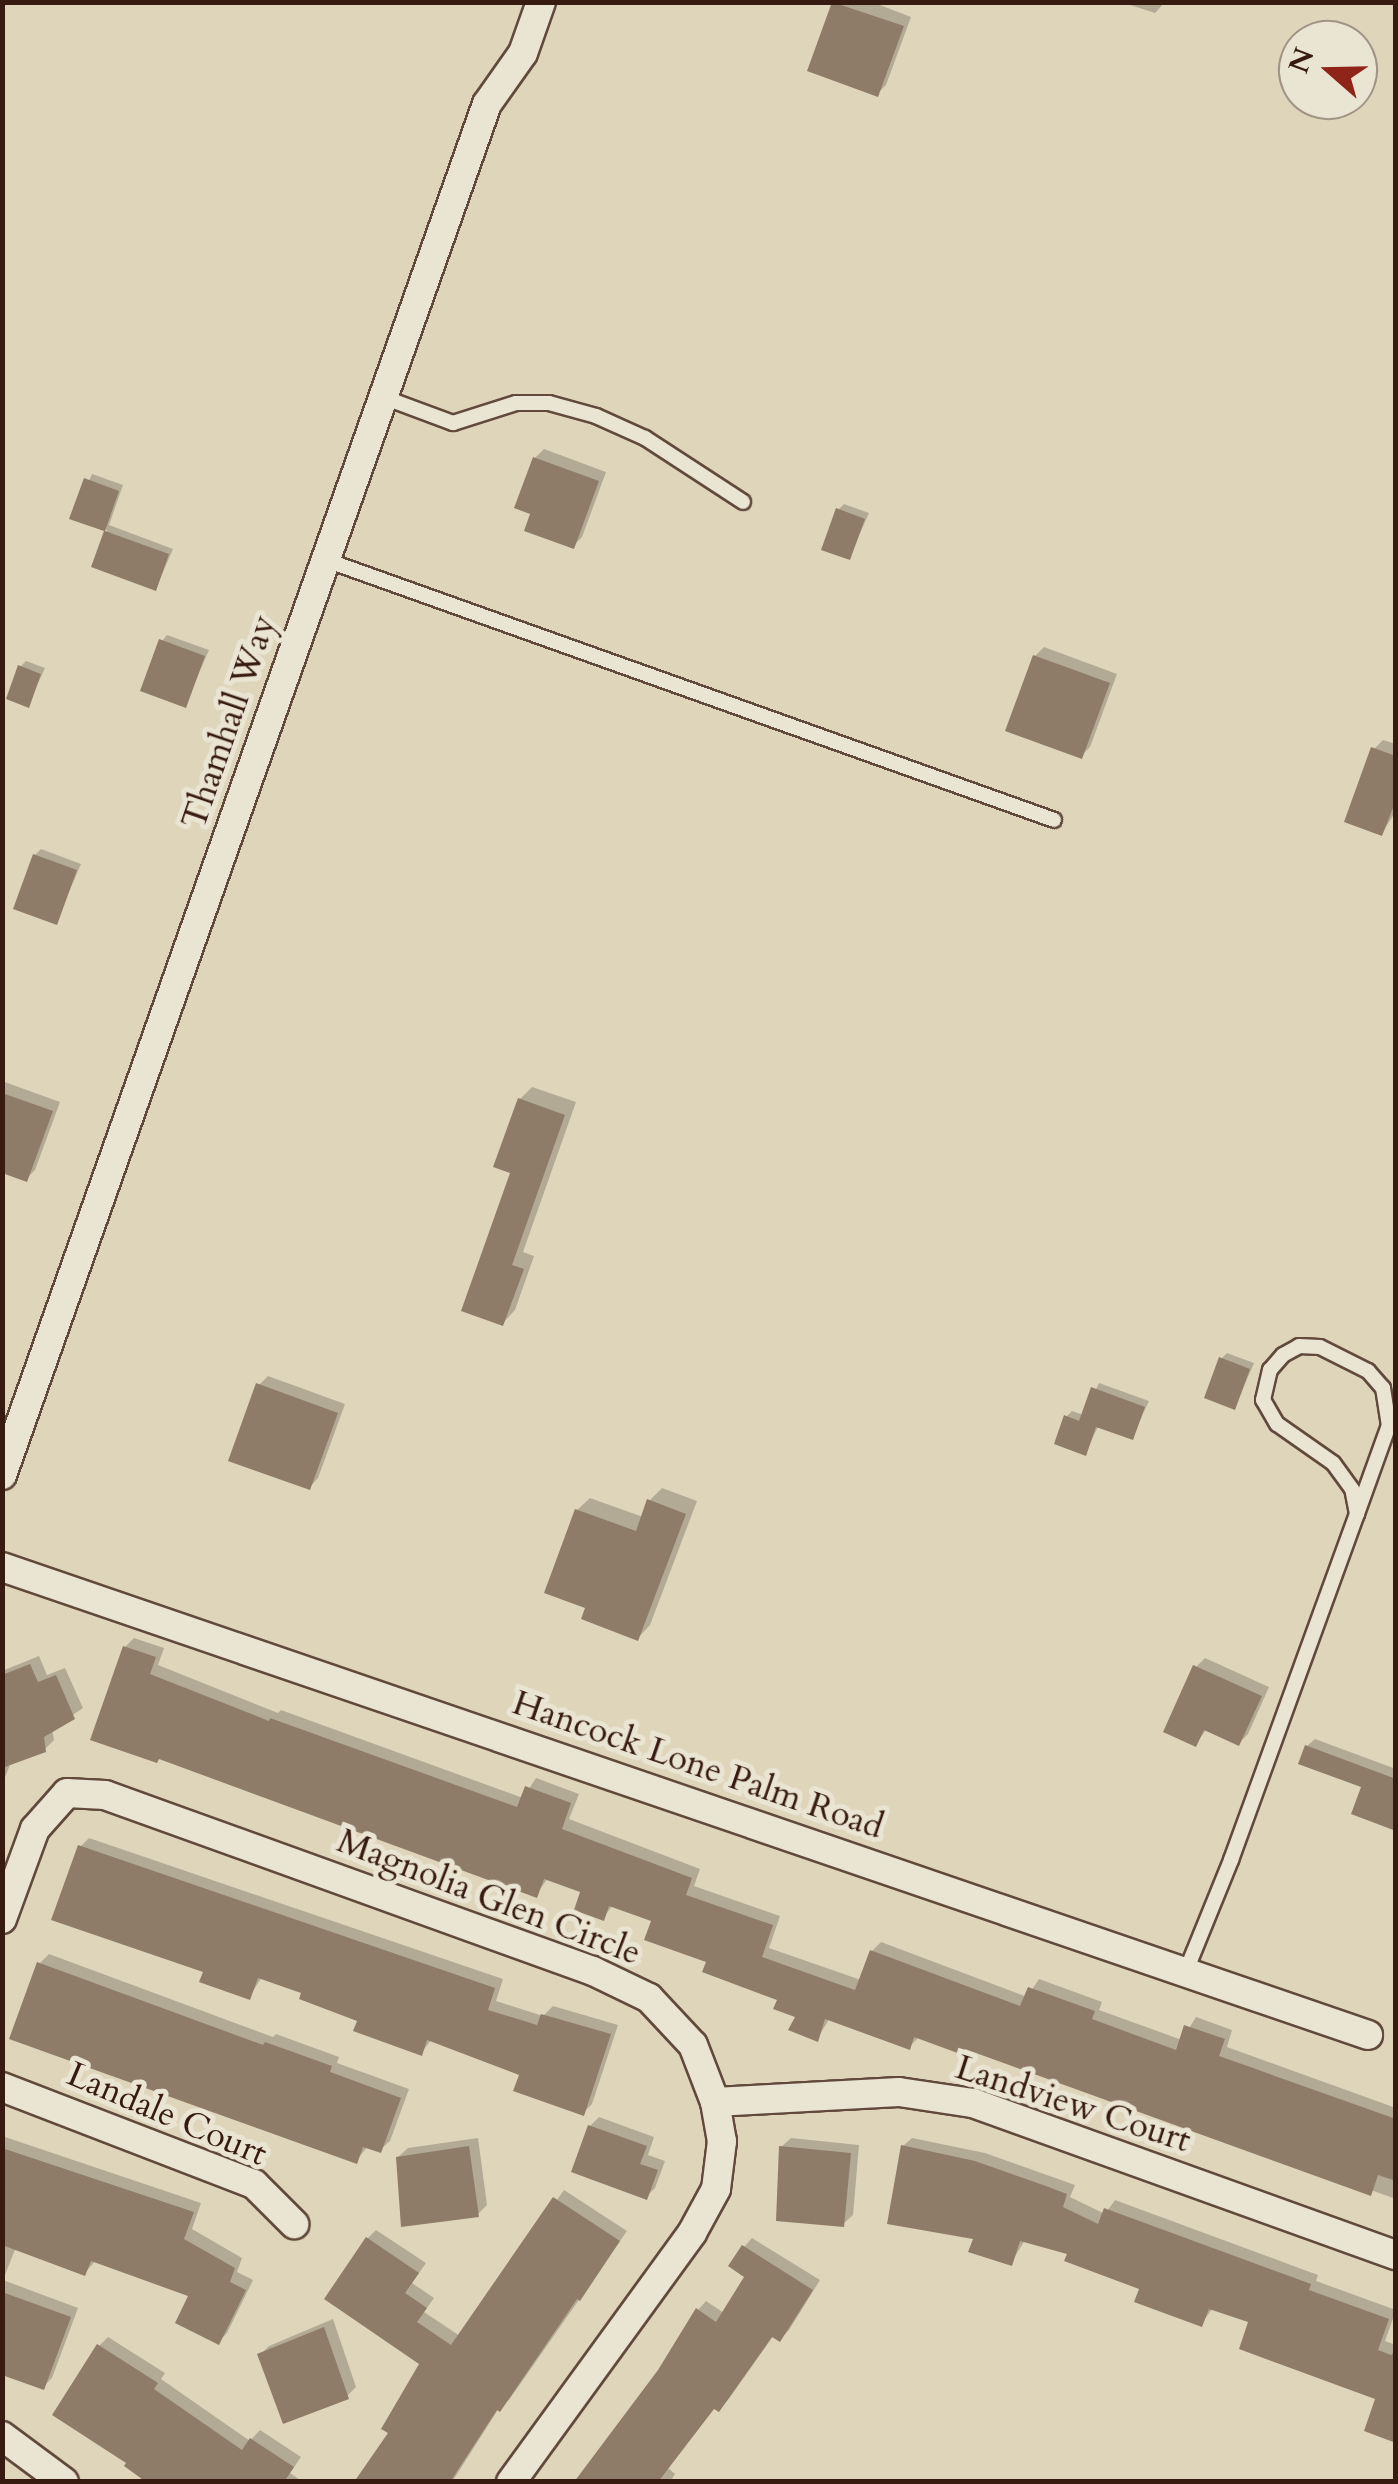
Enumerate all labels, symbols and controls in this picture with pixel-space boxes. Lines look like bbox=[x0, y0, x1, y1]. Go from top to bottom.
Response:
north arrow bbox=[1278, 20, 1378, 120]
text: N bbox=[1280, 43, 1324, 78]
street label: Thamhall Way bbox=[173, 610, 285, 834]
street label: Hancock Lone Palm Road bbox=[507, 1682, 889, 1848]
street label: Magnolia Glen Circle bbox=[331, 1820, 647, 1974]
street label: Landview Court bbox=[950, 2046, 1196, 2162]
street label: Landale Court bbox=[61, 2053, 273, 2175]

